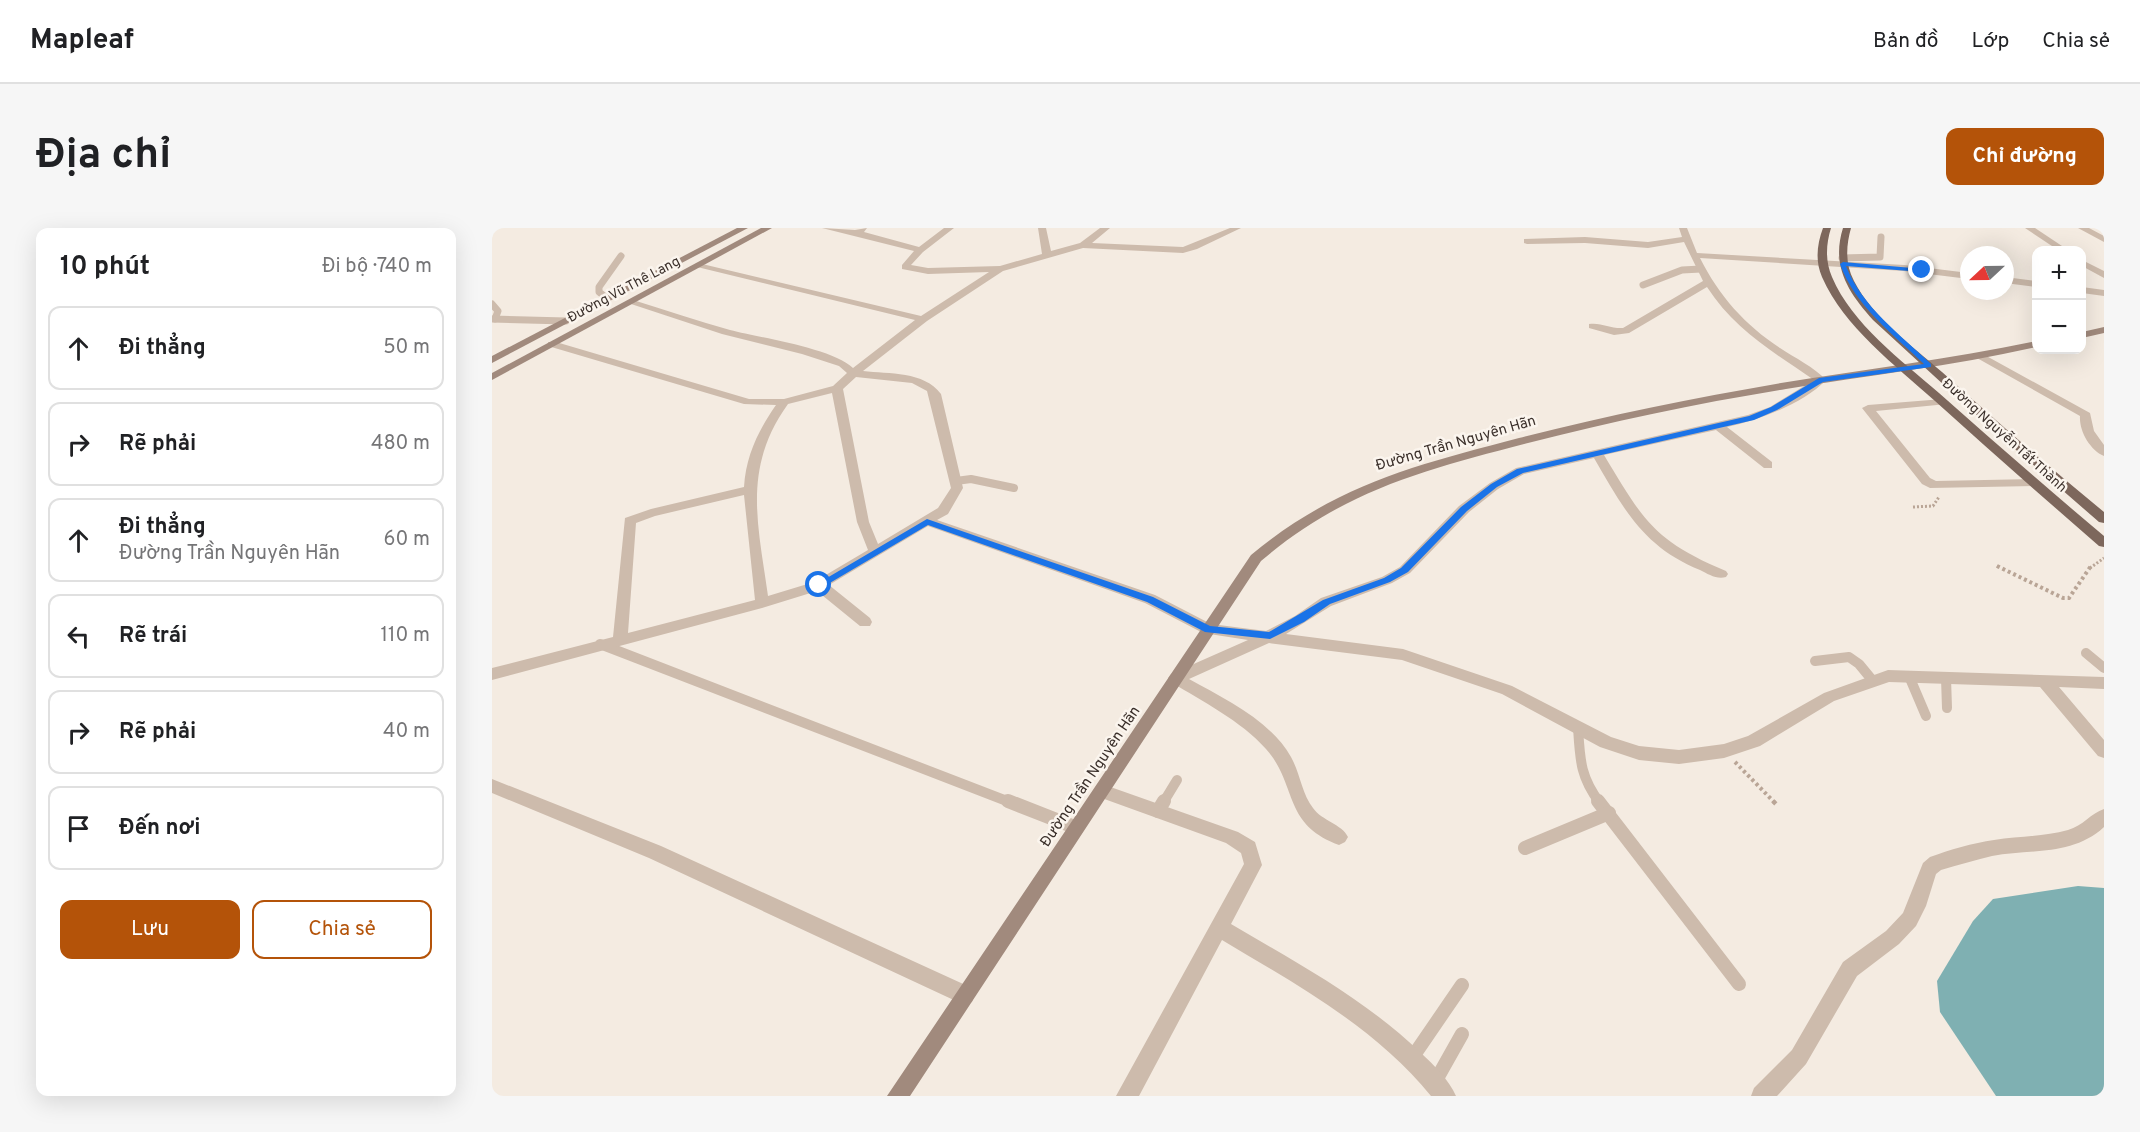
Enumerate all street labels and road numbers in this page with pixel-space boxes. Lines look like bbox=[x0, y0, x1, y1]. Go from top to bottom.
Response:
street label: Đường Vũ Thê Lang bbox=[565, 253, 683, 327]
street label: Đường Nguyễn Tất Thành bbox=[1938, 375, 2070, 496]
street label: Đường Trần Nguyên Hãn bbox=[1373, 411, 1538, 476]
street label: Đường Trần Nguyên Hãn bbox=[1036, 702, 1145, 851]

